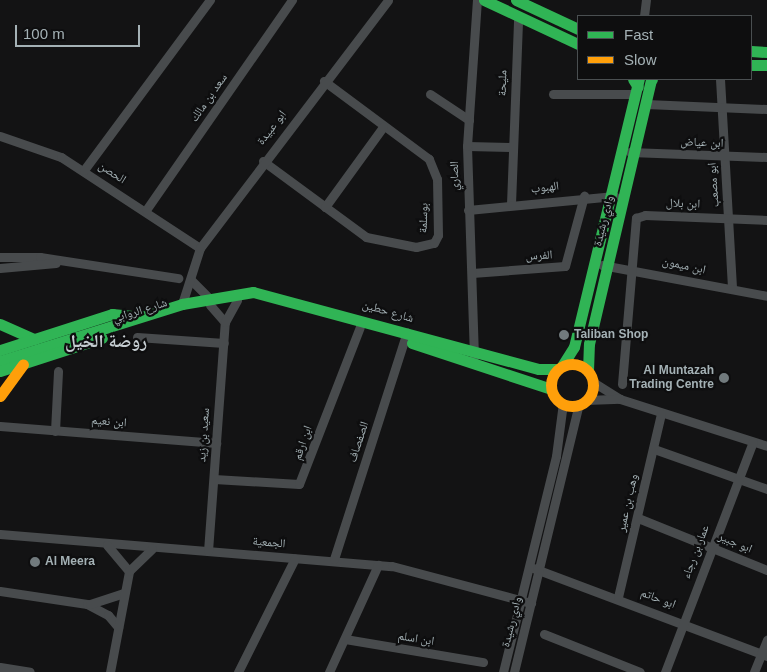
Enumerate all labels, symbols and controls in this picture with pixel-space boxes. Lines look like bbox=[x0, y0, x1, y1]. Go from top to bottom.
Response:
scale bar bbox=[18, 15, 142, 47]
legend bbox=[577, 15, 752, 80]
text: 100 m bbox=[23, 25, 65, 42]
text: Fast bbox=[624, 26, 653, 43]
text: Slow bbox=[624, 51, 657, 68]
street label: مليحة bbox=[495, 70, 511, 96]
street label: سعد بن مالك bbox=[187, 71, 231, 125]
street label: ابو عبيدة bbox=[254, 108, 290, 148]
street label: ابن عياض bbox=[680, 135, 724, 151]
street label: الحصن bbox=[96, 159, 128, 187]
street label: الصاري bbox=[448, 161, 462, 191]
street label: ابو مصعب bbox=[705, 162, 723, 208]
street label: الهبوب bbox=[530, 179, 560, 197]
street label: وادي رشيدة bbox=[591, 194, 617, 248]
street label: ابن بلال bbox=[666, 196, 700, 212]
street label: بوسلمة bbox=[416, 203, 432, 233]
street label: الفرس bbox=[525, 248, 553, 264]
street label: ابن ميمون bbox=[661, 254, 707, 278]
street label: شارع الروابي bbox=[111, 296, 169, 326]
street label: شارع حطين bbox=[361, 298, 415, 326]
place label: Taliban Shop bbox=[574, 328, 648, 342]
marker: Taliban Shop bbox=[558, 329, 570, 341]
district label: روضة الخيل bbox=[65, 330, 147, 352]
place label: Al Muntazah Trading Centre bbox=[629, 364, 714, 392]
marker: Al Muntazah Trading Centre bbox=[718, 372, 730, 384]
street label: سعيد بن زيد bbox=[195, 407, 213, 463]
street label: ابن نعيم bbox=[91, 414, 127, 430]
street label: الصفصاف bbox=[346, 420, 372, 464]
street label: ابن ارقم bbox=[290, 424, 316, 462]
street label: وهب بن عمير bbox=[614, 473, 642, 533]
street label: عمار بن رجاء bbox=[679, 523, 713, 581]
street label: ابو جبير bbox=[716, 529, 754, 557]
street label: الجمعية bbox=[252, 534, 286, 552]
place label: Al Meera bbox=[45, 555, 95, 569]
marker: Al Meera bbox=[29, 556, 41, 568]
street label: ابو حاتم bbox=[639, 586, 677, 612]
street label: وادي رشيدة bbox=[499, 595, 525, 649]
street label: ابن اسلم bbox=[397, 629, 435, 649]

